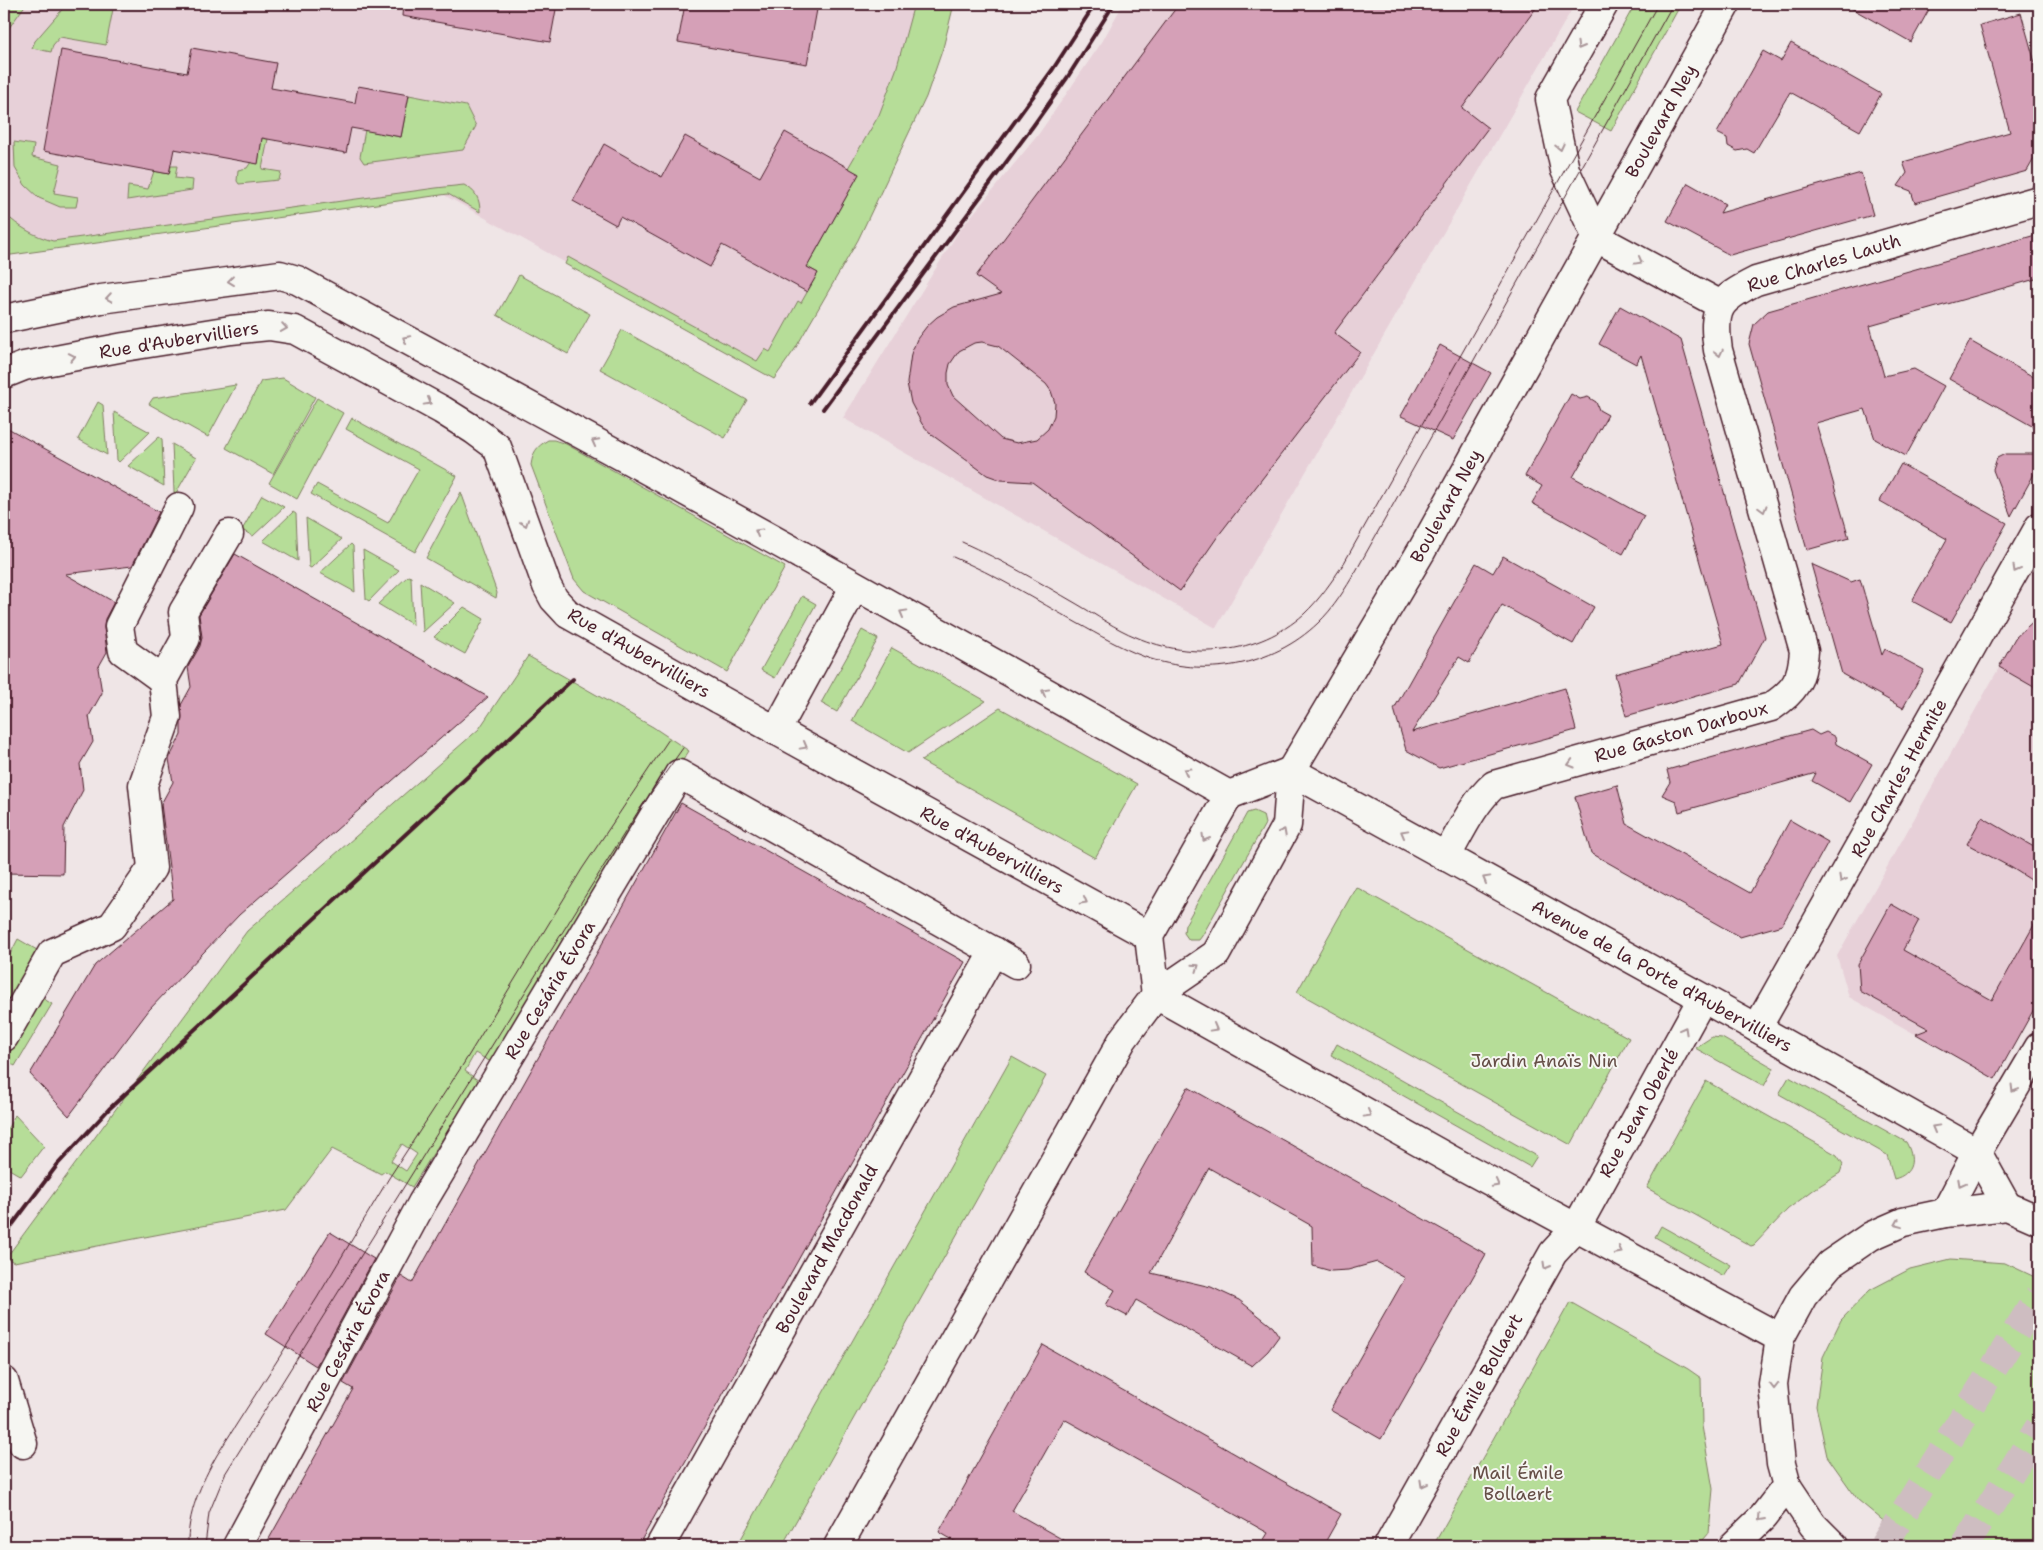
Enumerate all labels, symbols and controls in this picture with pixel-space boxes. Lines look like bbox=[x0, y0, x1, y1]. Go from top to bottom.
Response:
one-way arrow bbox=[1576, 41, 1586, 50]
street label: Boulevard Ney bbox=[1620, 60, 1702, 182]
one-way arrow bbox=[1554, 143, 1565, 151]
street label: Rue Charles Lauth bbox=[1744, 228, 1904, 298]
one-way arrow bbox=[1634, 255, 1643, 265]
one-way arrow bbox=[227, 275, 235, 286]
one-way arrow bbox=[104, 292, 113, 302]
street label: Rue d'Aubervilliers bbox=[98, 316, 260, 364]
one-way arrow bbox=[280, 323, 289, 333]
one-way arrow bbox=[402, 335, 411, 345]
one-way arrow bbox=[1713, 349, 1724, 358]
one-way arrow bbox=[68, 352, 76, 363]
one-way arrow bbox=[423, 396, 432, 406]
one-way arrow bbox=[591, 438, 600, 448]
street label: Boulevard Ney bbox=[1405, 445, 1487, 567]
one-way arrow bbox=[1758, 505, 1768, 513]
one-way arrow bbox=[519, 518, 529, 526]
one-way arrow bbox=[754, 528, 763, 538]
one-way arrow bbox=[2012, 564, 2022, 573]
street label: Rue d'Aubervilliers bbox=[563, 602, 715, 704]
one-way arrow bbox=[900, 609, 909, 619]
one-way arrow bbox=[1042, 688, 1051, 698]
street label: Rue Charles Hermite bbox=[1845, 694, 1953, 862]
street label: Rue Gaston Darboux bbox=[1592, 696, 1770, 768]
one-way arrow bbox=[799, 740, 808, 750]
one-way arrow bbox=[1568, 758, 1576, 768]
one-way arrow bbox=[1184, 767, 1193, 777]
street label: Rue d'Aubervilliers bbox=[916, 800, 1068, 900]
one-way arrow bbox=[1277, 829, 1287, 838]
one-way arrow bbox=[1400, 830, 1409, 840]
one-way arrow bbox=[1202, 832, 1212, 841]
one-way arrow bbox=[1838, 874, 1848, 883]
one-way arrow bbox=[1482, 875, 1491, 885]
street label: Avenue de la Porte d'Aubervilliers bbox=[1527, 894, 1797, 1058]
one-way arrow bbox=[1079, 895, 1088, 905]
street label: Rue Cesária Évora bbox=[499, 916, 601, 1064]
one-way arrow bbox=[1190, 964, 1200, 973]
one-way arrow bbox=[1209, 1021, 1218, 1031]
one-way arrow bbox=[1678, 1027, 1688, 1036]
street label: Rue Jean Oberlé bbox=[1593, 1044, 1685, 1182]
park label: Jardin Anaïs Nin bbox=[1470, 1049, 1618, 1073]
one-way arrow bbox=[2011, 1084, 2021, 1093]
one-way arrow bbox=[1363, 1108, 1372, 1118]
one-way arrow bbox=[1931, 1125, 1940, 1135]
street label: Boulevard Macdonald bbox=[770, 1160, 884, 1338]
one-way arrow bbox=[1491, 1178, 1500, 1188]
one-way arrow bbox=[1957, 1178, 1967, 1187]
one-way arrow bbox=[1894, 1218, 1903, 1229]
one-way arrow bbox=[1614, 1245, 1623, 1255]
one-way arrow bbox=[1542, 1261, 1552, 1270]
street label: Rue Cesária Évora bbox=[300, 1266, 396, 1416]
street label: Rue Émile Bollaert bbox=[1430, 1309, 1528, 1461]
one-way arrow bbox=[1769, 1382, 1779, 1390]
park label: Mail Émile Bollaert bbox=[1472, 1461, 1564, 1506]
one-way arrow bbox=[1419, 1478, 1429, 1487]
one-way arrow bbox=[1758, 1512, 1767, 1521]

